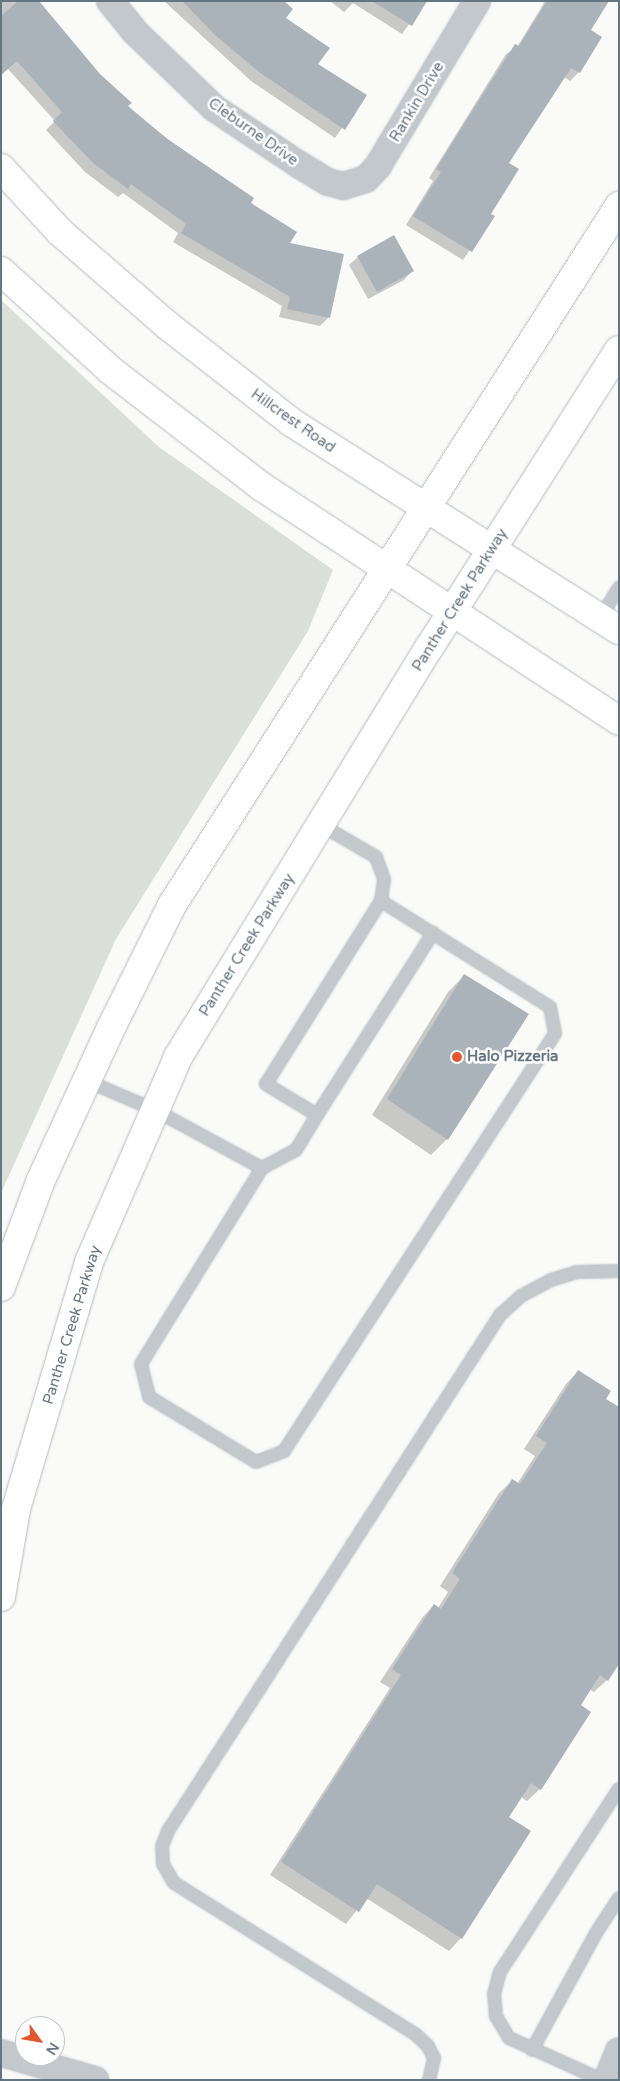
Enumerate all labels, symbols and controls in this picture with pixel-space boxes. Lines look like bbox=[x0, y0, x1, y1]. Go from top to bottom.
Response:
street label: Rankin Drive bbox=[386, 59, 448, 145]
street label: Cleburne Drive bbox=[205, 94, 301, 170]
street label: Hillcrest Road bbox=[247, 385, 339, 457]
street label: Panther Creek Parkway bbox=[409, 525, 511, 675]
street label: Panther Creek Parkway bbox=[196, 870, 298, 1020]
place label: Halo Pizzeria bbox=[467, 1048, 559, 1066]
marker: Halo Pizzeria bbox=[451, 1051, 463, 1063]
street label: Panther Creek Parkway bbox=[39, 1243, 105, 1407]
north arrow bbox=[15, 2016, 65, 2066]
text: N bbox=[42, 2039, 62, 2058]

